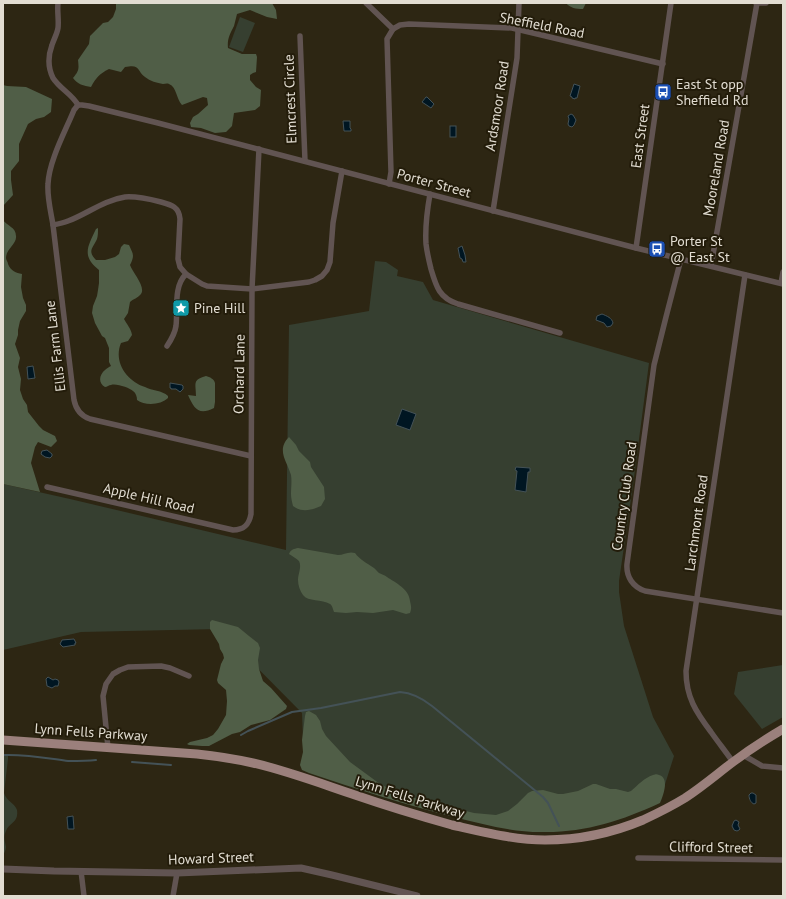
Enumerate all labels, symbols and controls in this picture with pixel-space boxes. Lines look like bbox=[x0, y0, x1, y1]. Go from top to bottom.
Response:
street label: Sheffield Road bbox=[498, 8, 586, 42]
street label: Elmcrest Circle bbox=[279, 54, 301, 144]
street label: Ardsmoor Road bbox=[481, 60, 513, 152]
place label: East St opp Sheffield Rd bbox=[676, 75, 749, 109]
bus stop icon: East St opp Sheffield Rd bbox=[653, 82, 673, 102]
street label: East Street bbox=[627, 103, 653, 169]
street label: Mooreland Road bbox=[699, 118, 733, 218]
street label: Porter Street bbox=[395, 164, 473, 202]
place label: Porter St @ East St bbox=[670, 232, 730, 266]
bus stop icon: Porter St @ East St bbox=[647, 239, 667, 259]
place icon: Pine Hill bbox=[171, 298, 191, 318]
street label: Ellis Farm Lane bbox=[40, 299, 70, 393]
place label: Pine Hill bbox=[194, 299, 245, 317]
street label: Orchard Lane bbox=[229, 334, 249, 414]
street label: Country Club Road bbox=[607, 440, 641, 552]
street label: Larchmont Road bbox=[680, 474, 712, 572]
street label: Apple Hill Road bbox=[102, 479, 196, 517]
street label: Lynn Fells Parkway bbox=[34, 719, 149, 745]
street label: Lynn Fells Parkway bbox=[353, 772, 467, 822]
street label: Clifford Street bbox=[669, 837, 753, 857]
street label: Howard Street bbox=[168, 847, 254, 868]

